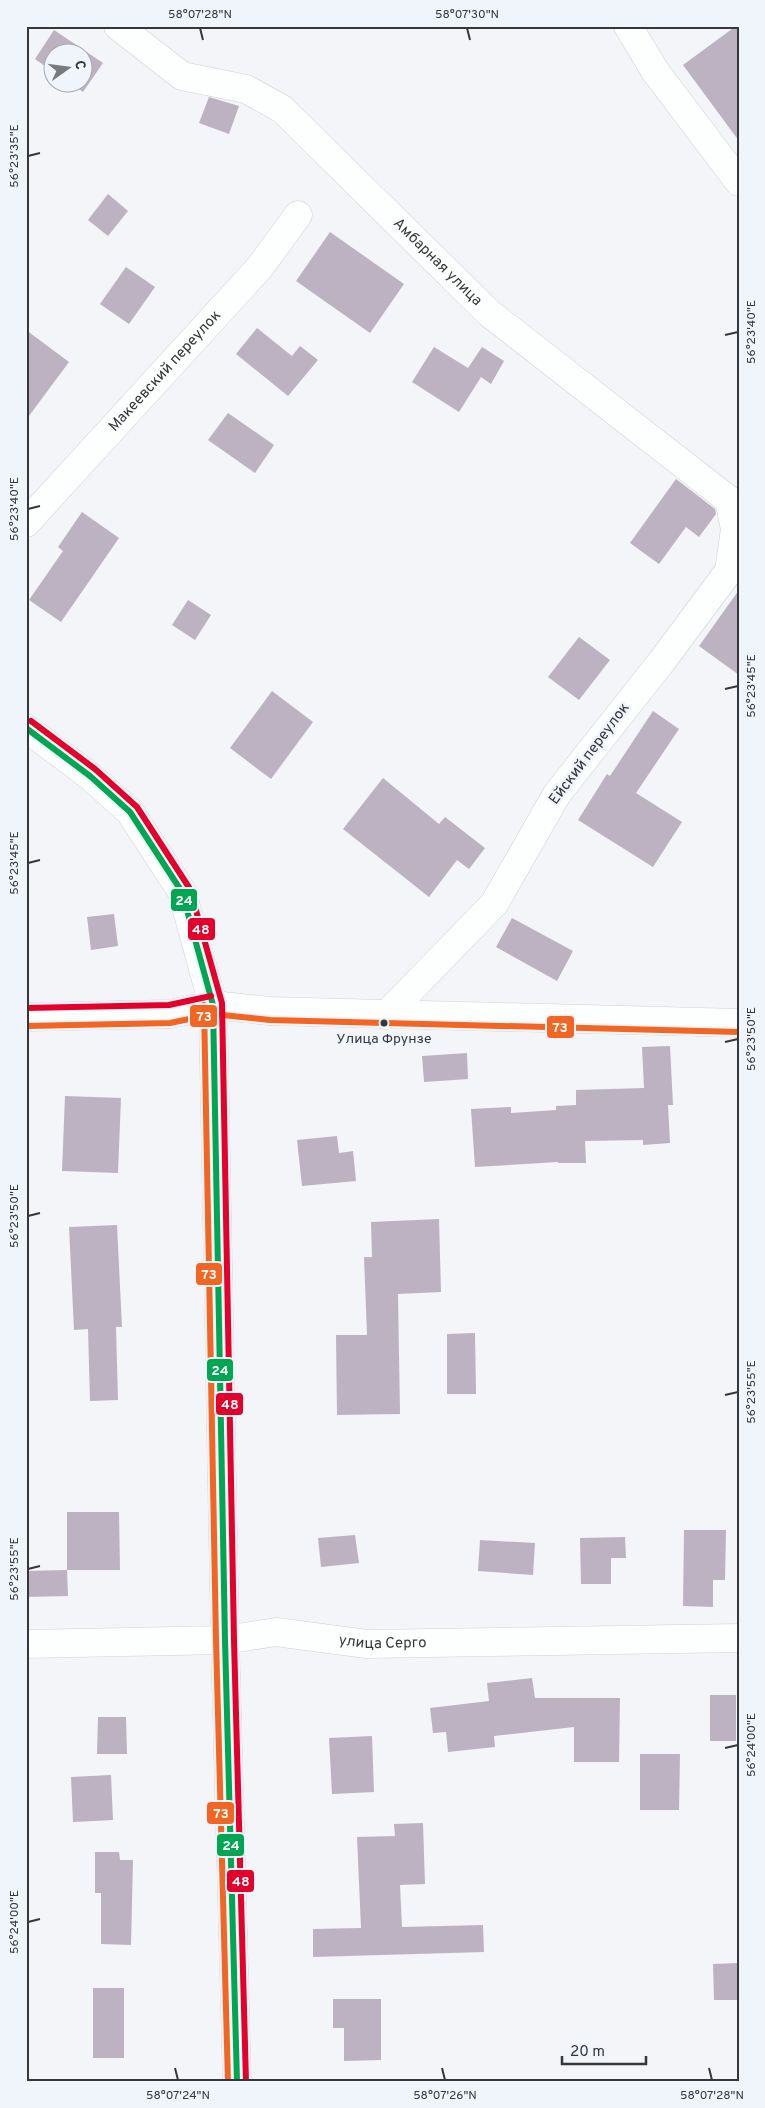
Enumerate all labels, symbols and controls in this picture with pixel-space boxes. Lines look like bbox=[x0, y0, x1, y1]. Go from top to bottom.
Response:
text: 58°07'28"N bbox=[168, 7, 232, 23]
text: 58°07'30"N bbox=[435, 7, 499, 23]
north arrow bbox=[42, 42, 92, 92]
text: С bbox=[70, 59, 89, 72]
text: 56°23'35"E bbox=[7, 124, 23, 188]
street label: Амбарная улица bbox=[389, 214, 486, 310]
text: 56°23'40"E bbox=[744, 300, 760, 364]
street label: Макеевский переулок bbox=[105, 306, 225, 436]
text: 56°23'40"E bbox=[7, 477, 23, 541]
text: 56°23'45"E bbox=[744, 654, 760, 718]
street label: Ейский переулок bbox=[545, 699, 635, 809]
text: 56°23'45"E bbox=[7, 831, 23, 895]
line badge: 24 bbox=[170, 888, 198, 912]
text: 24 bbox=[175, 893, 193, 910]
line badge: 48 bbox=[187, 917, 216, 941]
text: 48 bbox=[192, 922, 210, 939]
line badge: 73 bbox=[189, 1004, 218, 1028]
text: 56°23'50"E bbox=[744, 1007, 760, 1071]
text: 73 bbox=[196, 1009, 212, 1026]
line badge: 73 bbox=[546, 1015, 575, 1039]
marker: Улица Фрунзе bbox=[379, 1018, 389, 1028]
text: 73 bbox=[552, 1020, 568, 1037]
place label: Улица Фрунзе bbox=[336, 1031, 432, 1048]
text: 56°23'50"E bbox=[7, 1184, 23, 1248]
line badge: 73 bbox=[195, 1262, 223, 1286]
text: 73 bbox=[201, 1267, 217, 1284]
line badge: 24 bbox=[206, 1358, 234, 1382]
text: 56°23'55"E bbox=[744, 1360, 760, 1424]
text: 24 bbox=[211, 1363, 229, 1380]
line badge: 48 bbox=[215, 1392, 244, 1416]
text: 48 bbox=[221, 1397, 239, 1414]
text: 56°23'55"E bbox=[7, 1537, 23, 1601]
street label: улица Серго bbox=[338, 1631, 427, 1654]
text: 56°24'00"E bbox=[744, 1713, 760, 1777]
line badge: 73 bbox=[206, 1801, 235, 1825]
text: 73 bbox=[213, 1806, 229, 1823]
line badge: 24 bbox=[216, 1833, 245, 1857]
text: 24 bbox=[222, 1838, 240, 1855]
line badge: 48 bbox=[226, 1869, 255, 1893]
text: 48 bbox=[232, 1874, 250, 1891]
text: 56°24'00"E bbox=[7, 1890, 23, 1954]
scale bar bbox=[562, 2033, 646, 2065]
text: 20 m bbox=[570, 2043, 605, 2062]
text: 58°07'24"N bbox=[146, 2088, 210, 2104]
text: 58°07'26"N bbox=[413, 2088, 477, 2104]
text: 58°07'28"N bbox=[680, 2088, 744, 2104]

